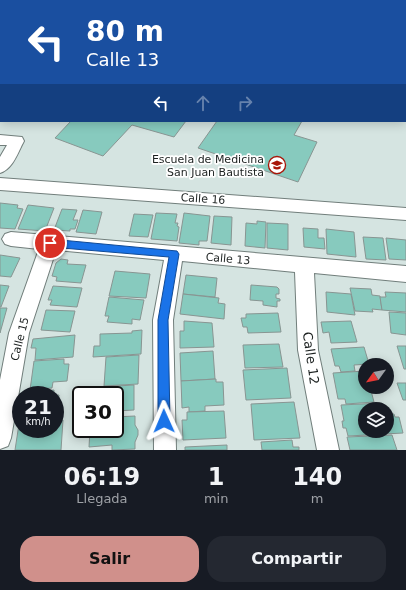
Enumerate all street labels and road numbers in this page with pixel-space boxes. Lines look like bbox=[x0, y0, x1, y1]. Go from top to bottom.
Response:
street label: Calle 16 bbox=[180, 191, 226, 207]
street label: Calle 13 bbox=[205, 251, 251, 267]
street label: Calle 15 bbox=[8, 316, 32, 362]
street label: Calle 12 bbox=[300, 331, 322, 385]

